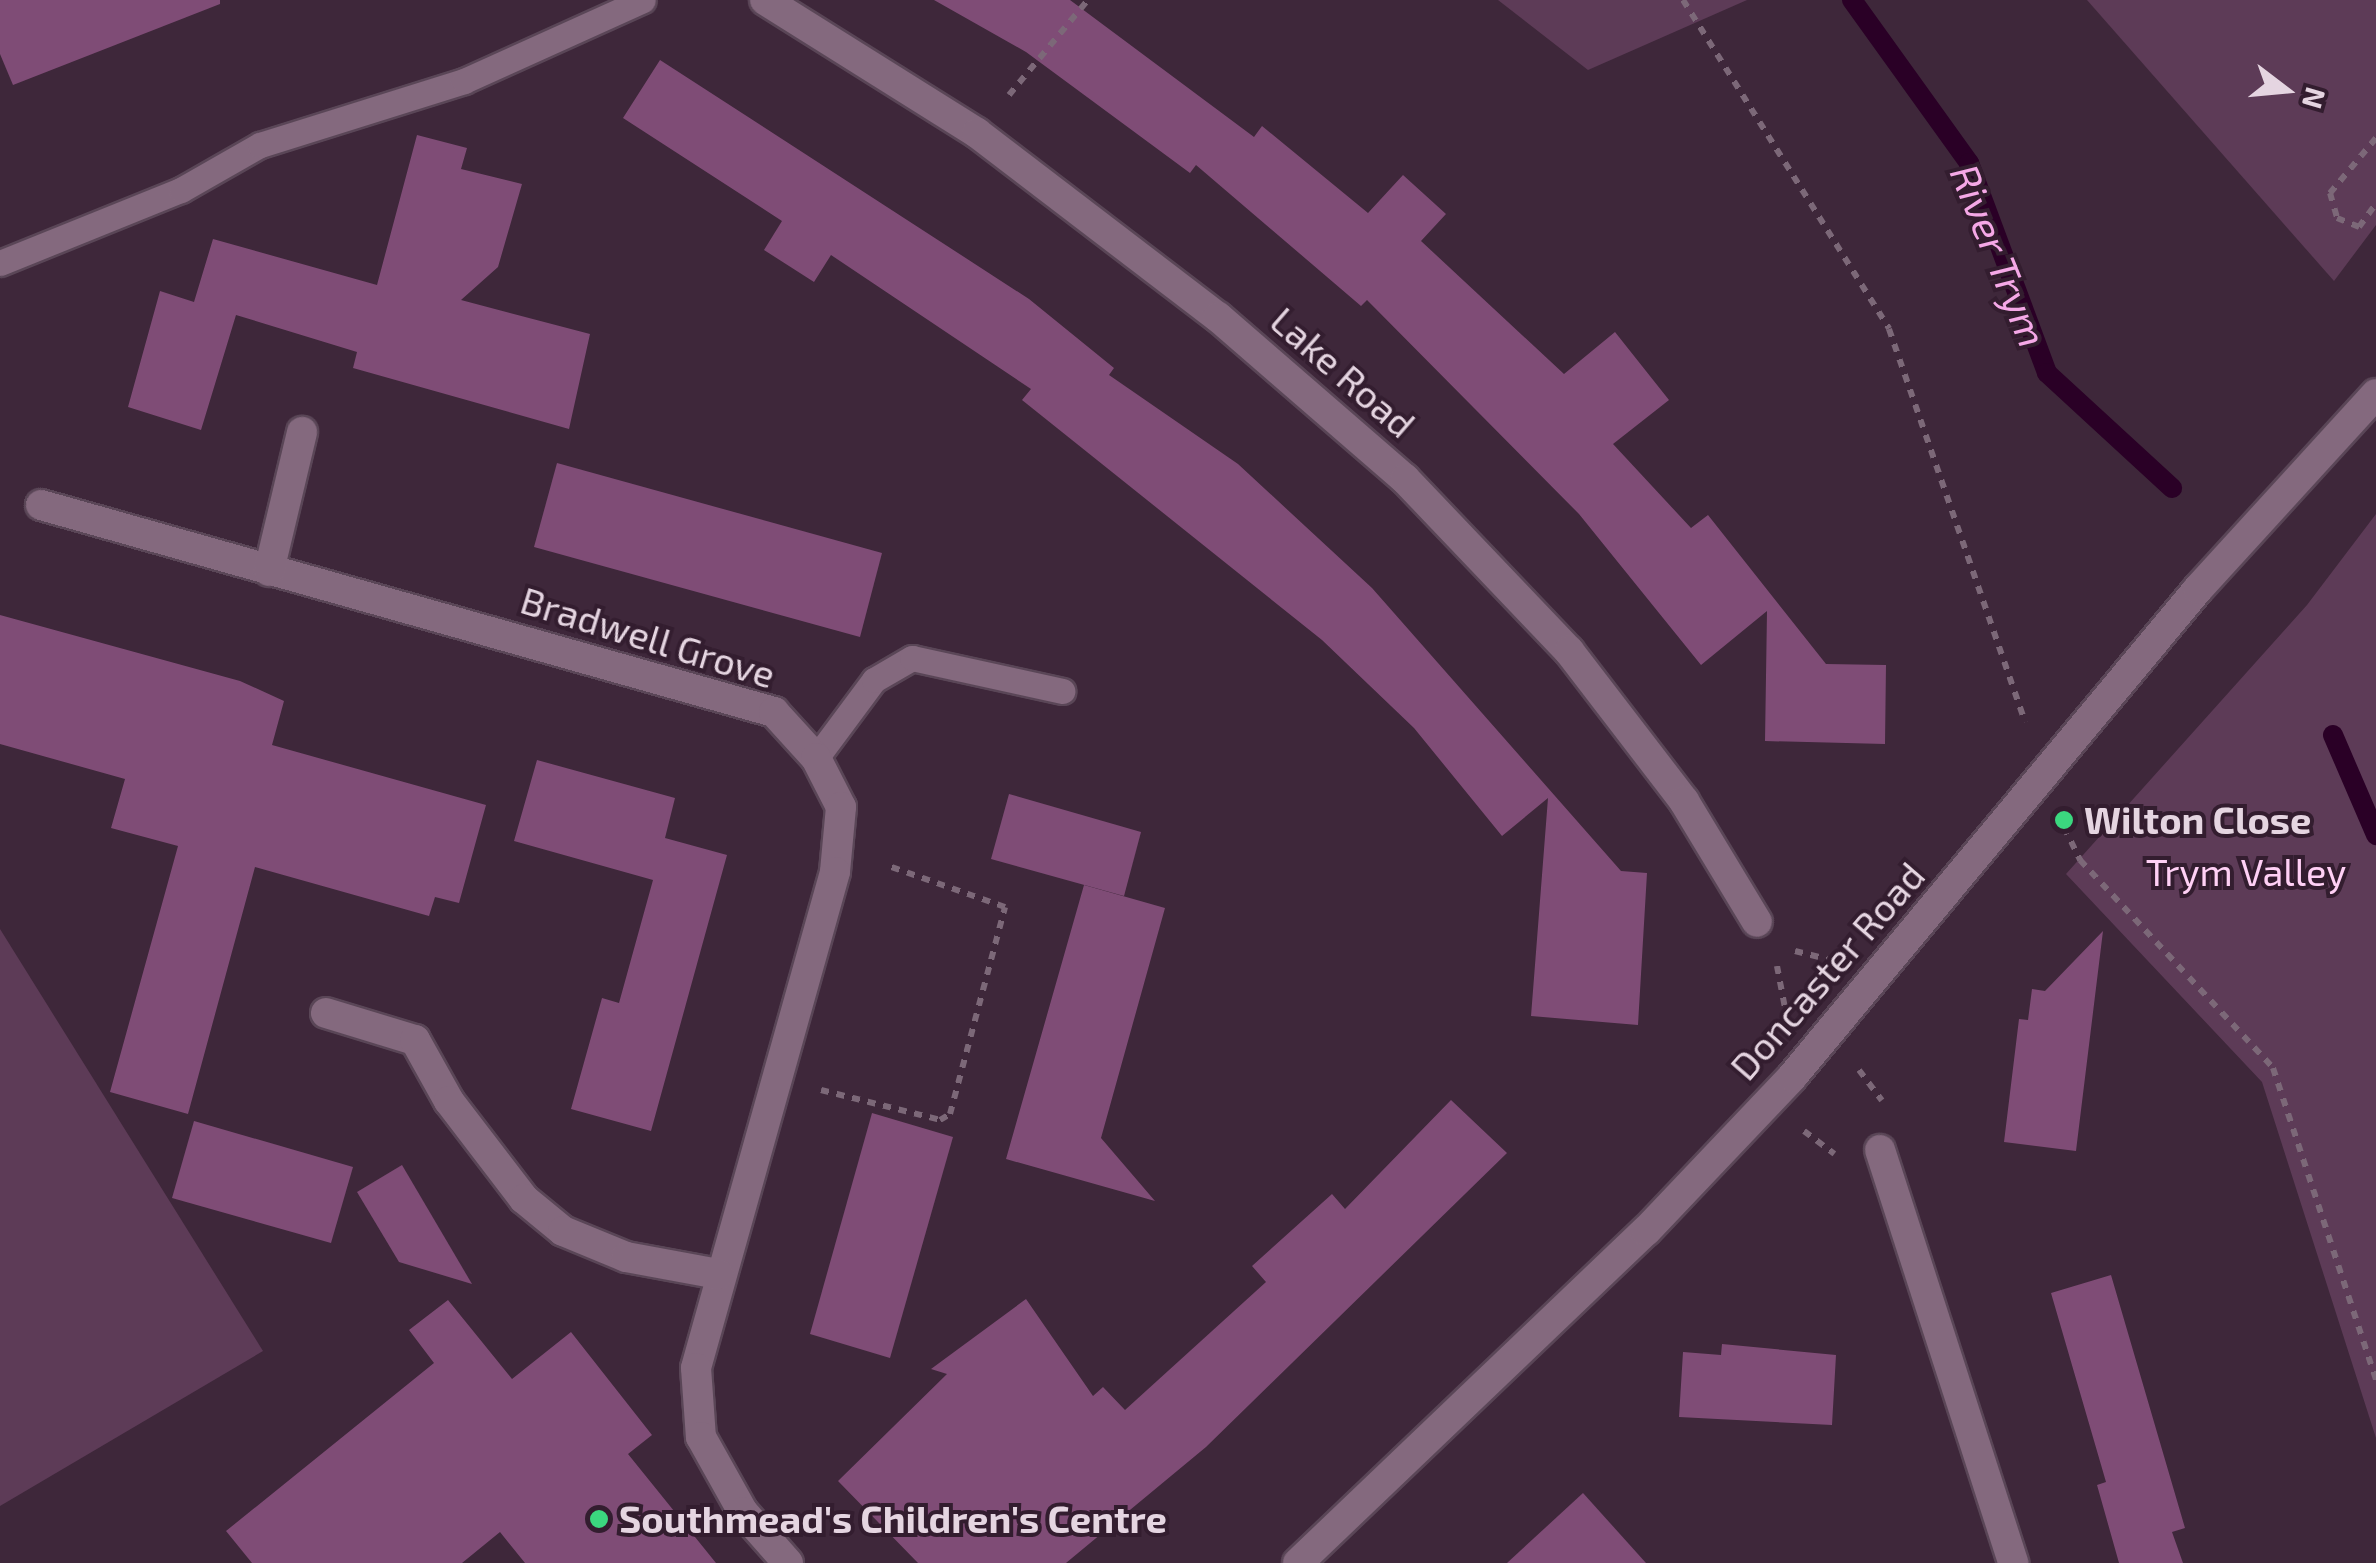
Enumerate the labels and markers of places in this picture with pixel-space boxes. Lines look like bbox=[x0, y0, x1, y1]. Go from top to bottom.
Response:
place label: Wilton Close bbox=[2084, 797, 2311, 843]
marker: Wilton Close bbox=[2053, 809, 2075, 831]
place label: Southmead's Children's Centre bbox=[619, 1496, 1167, 1542]
marker: Southmead's Children's Centre bbox=[588, 1508, 610, 1530]

